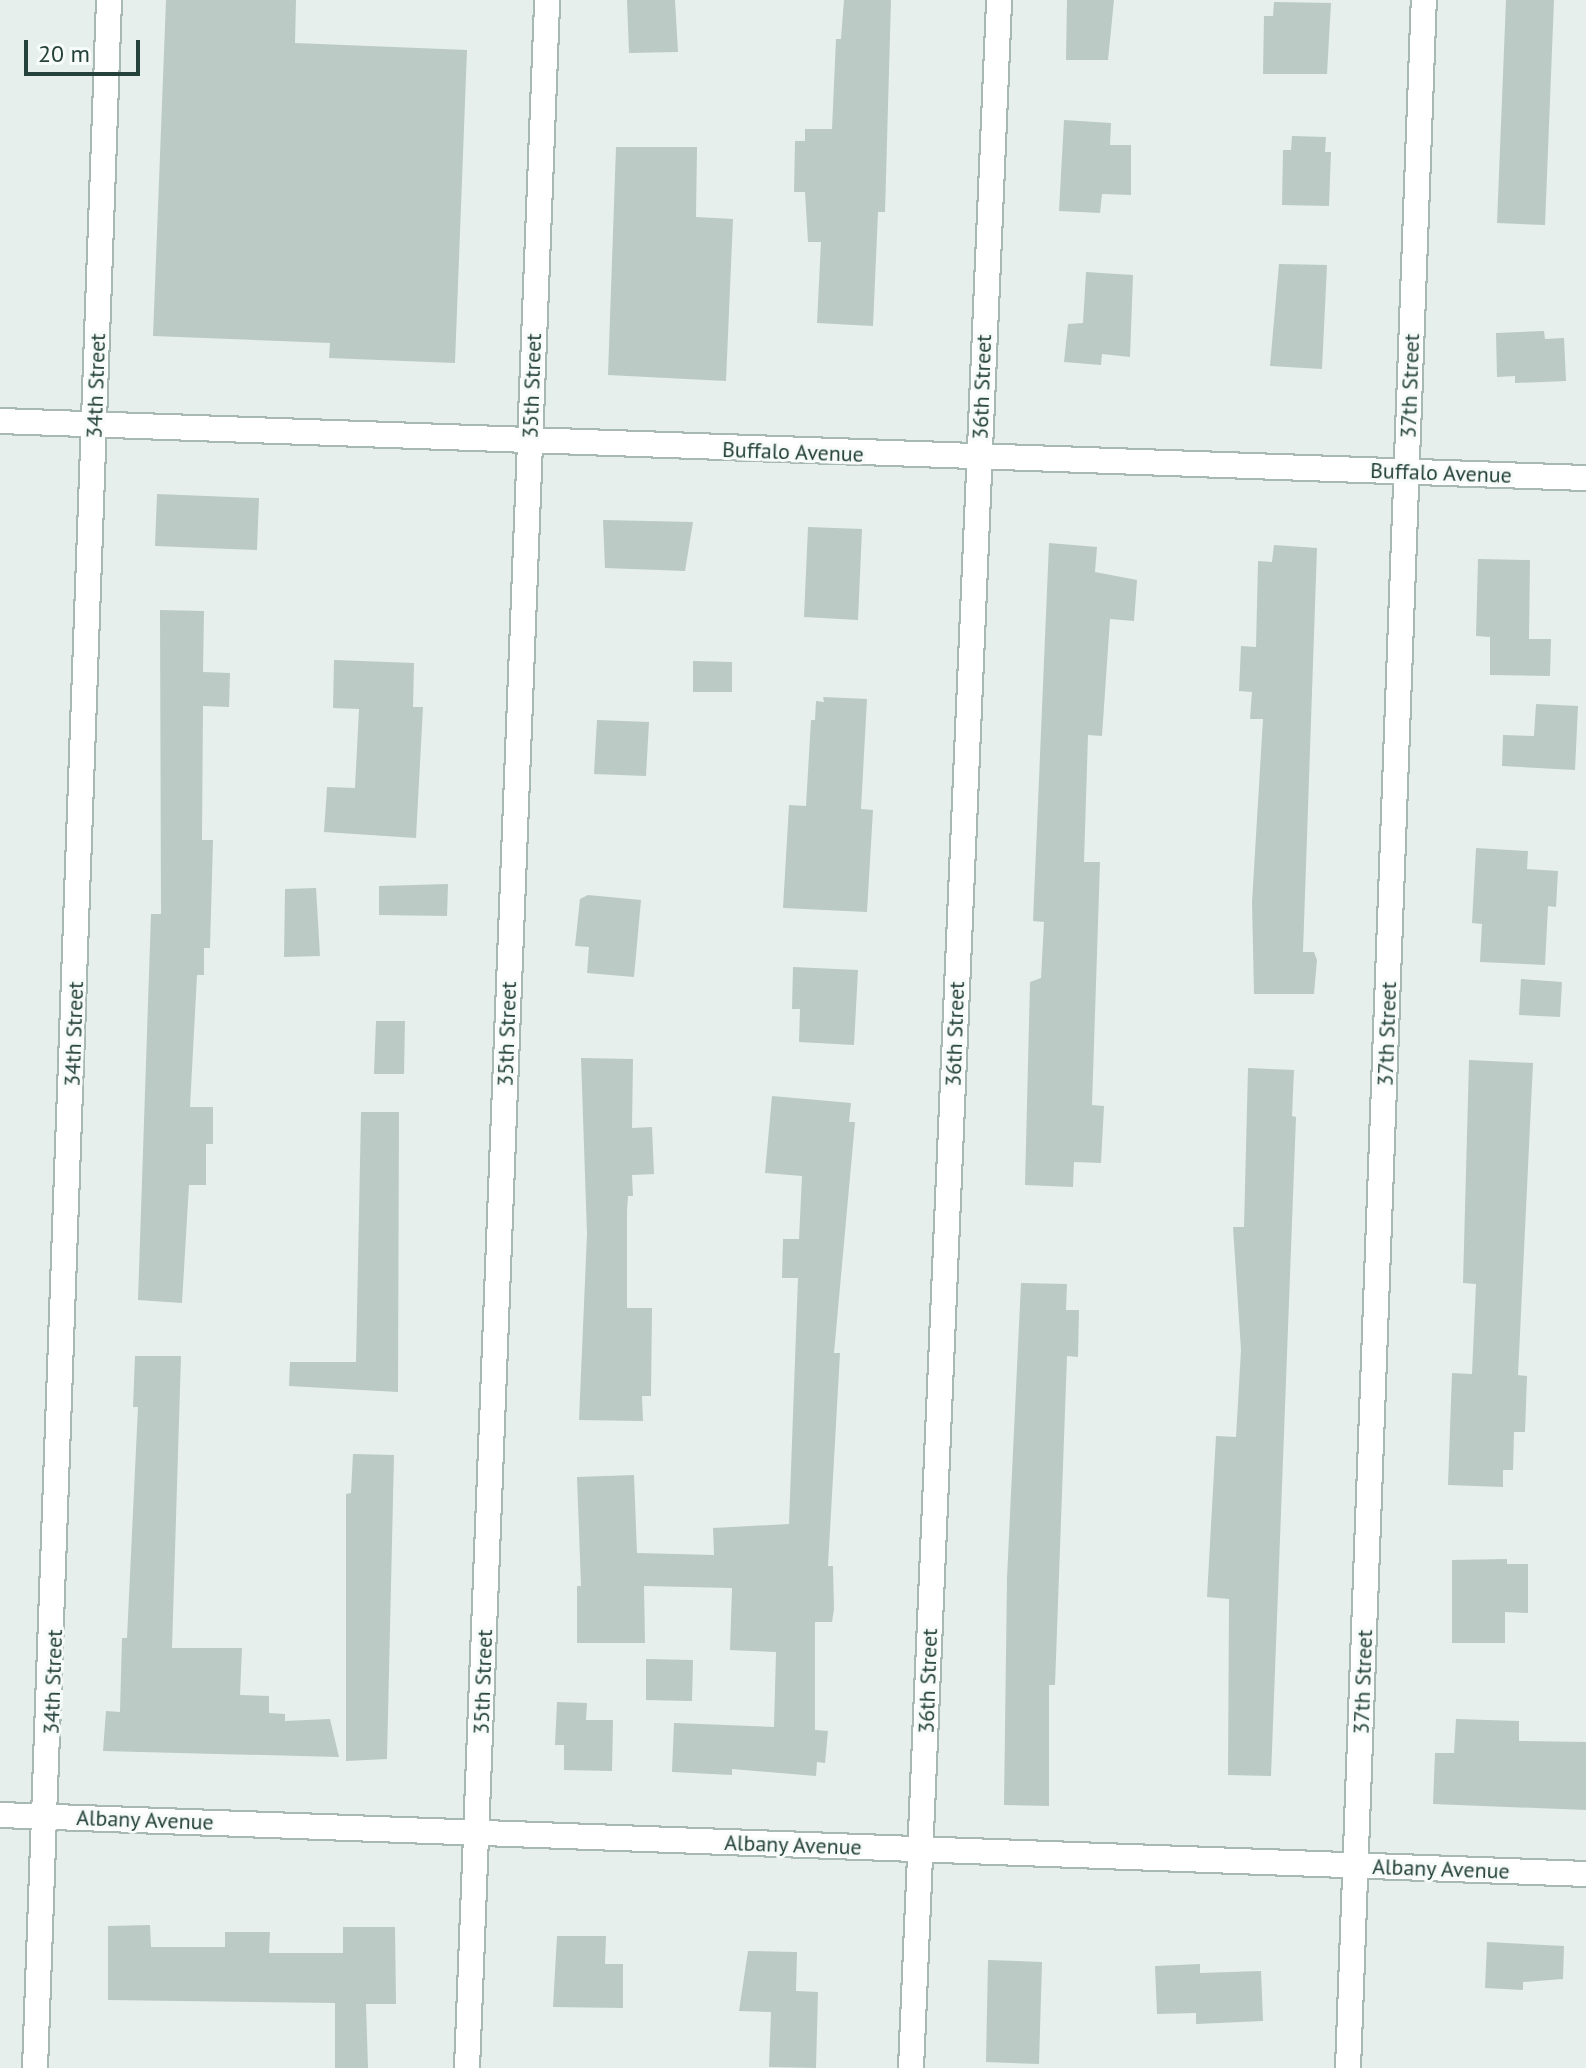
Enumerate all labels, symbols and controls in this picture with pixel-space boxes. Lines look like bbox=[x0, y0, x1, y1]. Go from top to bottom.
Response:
scale bar bbox=[28, 24, 144, 74]
text: 20 m bbox=[38, 38, 90, 69]
street label: 34th Street bbox=[81, 333, 111, 439]
street label: 35th Street bbox=[517, 333, 547, 439]
street label: 37th Street bbox=[1395, 333, 1425, 439]
street label: 36th Street bbox=[967, 334, 997, 440]
street label: Buffalo Avenue bbox=[721, 436, 865, 468]
street label: Buffalo Avenue bbox=[1369, 457, 1513, 489]
street label: 34th Street bbox=[59, 981, 89, 1087]
street label: 35th Street bbox=[492, 981, 522, 1087]
street label: 36th Street bbox=[940, 981, 970, 1087]
street label: 37th Street bbox=[1372, 981, 1402, 1087]
street label: 36th Street bbox=[913, 1628, 943, 1734]
street label: 34th Street bbox=[38, 1629, 68, 1735]
street label: 35th Street bbox=[468, 1629, 498, 1735]
street label: 37th Street bbox=[1348, 1629, 1378, 1735]
street label: Albany Avenue bbox=[75, 1804, 215, 1836]
street label: Albany Avenue bbox=[723, 1829, 863, 1861]
street label: Albany Avenue bbox=[1371, 1853, 1511, 1885]

